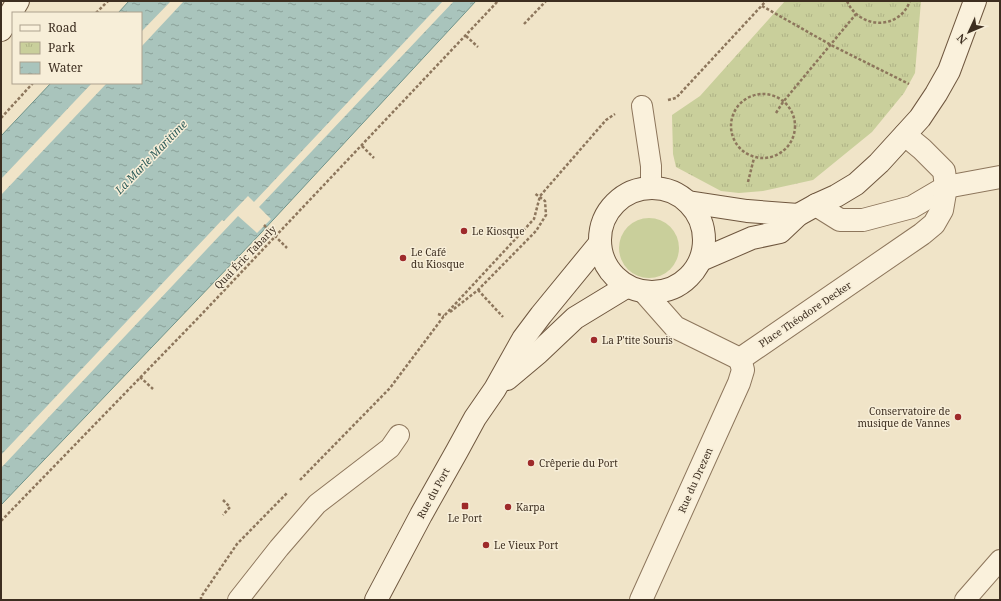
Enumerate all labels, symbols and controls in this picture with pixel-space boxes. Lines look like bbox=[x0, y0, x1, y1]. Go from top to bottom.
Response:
legend bbox=[12, 12, 142, 84]
north arrow bbox=[949, 12, 989, 52]
text: Road bbox=[48, 19, 78, 36]
text: N bbox=[953, 31, 970, 48]
text: Park bbox=[48, 39, 76, 56]
text: Water bbox=[48, 59, 83, 76]
water label: La Marle Maritime bbox=[111, 116, 190, 198]
street label: Quai Éric Tabarly bbox=[211, 222, 279, 292]
place label: Le Kiosque bbox=[472, 224, 525, 238]
marker: Le Kiosque bbox=[459, 226, 469, 236]
place label: Le Café du Kiosque bbox=[411, 245, 464, 271]
marker: Le Café du Kiosque bbox=[398, 253, 408, 263]
street label: Place Théodore Decker bbox=[756, 278, 854, 350]
place label: La P'tite Souris bbox=[602, 333, 673, 347]
marker: La P'tite Souris bbox=[589, 335, 599, 345]
place label: Conservatoire de musique de Vannes bbox=[857, 404, 950, 430]
marker: Conservatoire de musique de Vannes bbox=[953, 412, 963, 422]
street label: Rue du Drezen bbox=[674, 445, 716, 515]
place label: Crêperie du Port bbox=[539, 456, 618, 470]
marker: Crêperie du Port bbox=[526, 458, 536, 468]
street label: Rue du Port bbox=[413, 465, 453, 521]
place label: Karpa bbox=[516, 500, 545, 514]
marker: Le Port bbox=[460, 501, 470, 511]
marker: Karpa bbox=[503, 502, 513, 512]
place label: Le Port bbox=[448, 511, 483, 525]
place label: Le Vieux Port bbox=[494, 538, 559, 552]
marker: Le Vieux Port bbox=[481, 540, 491, 550]

